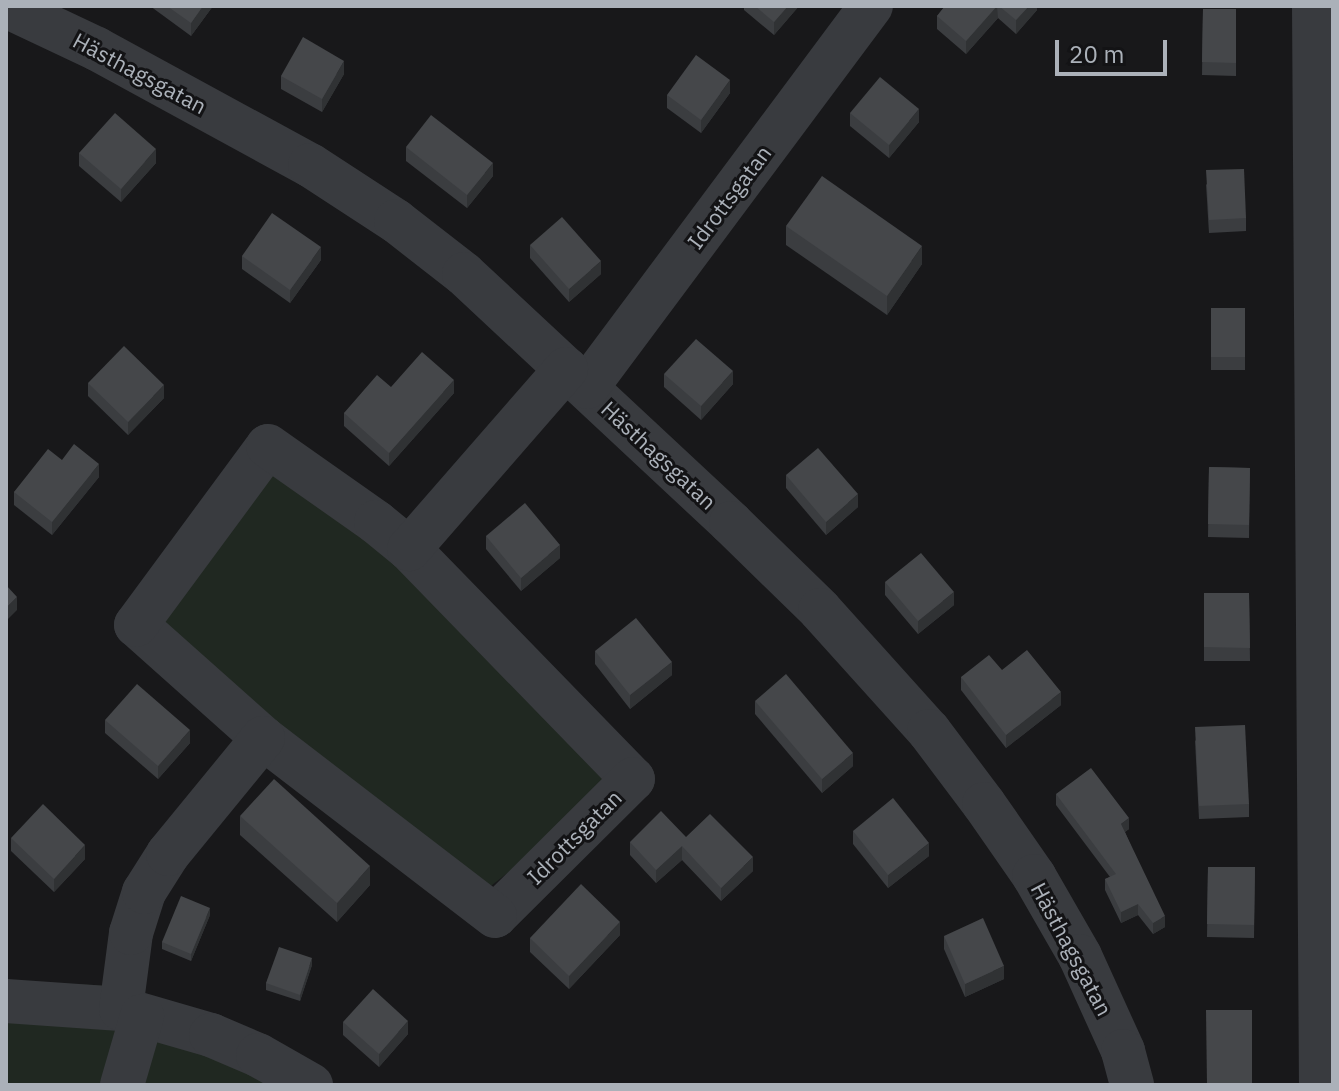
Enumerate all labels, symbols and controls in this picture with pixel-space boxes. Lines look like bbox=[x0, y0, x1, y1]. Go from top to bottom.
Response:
scale bar bbox=[1059, 24, 1171, 74]
street label: Hästhagsgatan bbox=[69, 27, 211, 119]
text: 20 m bbox=[1069, 38, 1124, 70]
street label: Idrottsgatan bbox=[682, 140, 776, 254]
street label: Hästhagsgatan bbox=[596, 395, 722, 515]
street label: Idrottsgatan bbox=[521, 784, 627, 890]
street label: Hästhagsgatan bbox=[1026, 878, 1118, 1020]

